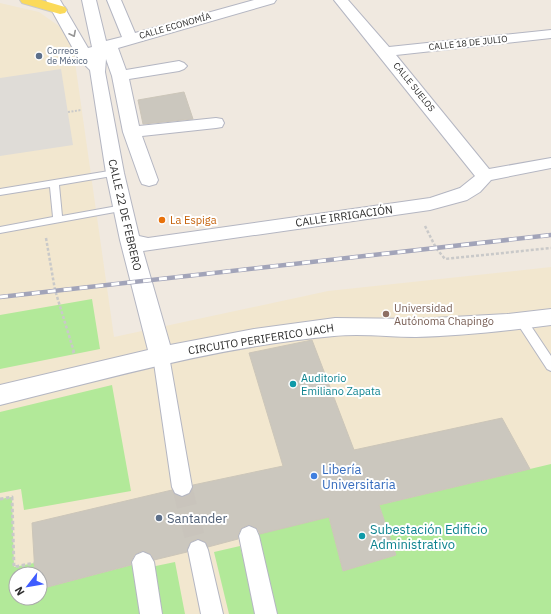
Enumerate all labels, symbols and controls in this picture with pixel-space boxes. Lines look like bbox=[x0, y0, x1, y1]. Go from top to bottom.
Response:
street label: CALLE ECONOMÍA bbox=[137, 9, 212, 41]
one-way arrow bbox=[68, 30, 75, 37]
street label: CALLE 18 DE JULIO bbox=[428, 33, 508, 52]
place label: Correos de México bbox=[47, 45, 88, 66]
marker: Correos de México bbox=[34, 51, 44, 61]
street label: CALLE SUELOS bbox=[391, 60, 438, 114]
street label: CALLE 22 DE FEBRERO bbox=[105, 158, 145, 272]
street label: CALLE IRRIGACIÓN bbox=[294, 202, 394, 230]
place label: La Espiga bbox=[170, 213, 217, 227]
marker: La Espiga bbox=[157, 215, 167, 225]
place label: Universidad Autónoma Chapingo bbox=[394, 301, 494, 328]
marker: Universidad Autónoma Chapingo bbox=[381, 309, 391, 319]
street label: CIRCUITO PERIFERICO UACH bbox=[187, 321, 335, 357]
place label: Auditorio Emiliano Zapata bbox=[301, 371, 381, 398]
marker: Auditorio Emiliano Zapata bbox=[288, 379, 298, 389]
place label: Libería Universitaria bbox=[322, 461, 396, 493]
marker: Libería Universitaria bbox=[309, 471, 319, 481]
place label: Santander bbox=[167, 510, 227, 527]
marker: Santander bbox=[154, 513, 164, 523]
place label: Subestación Edificio Administrativo bbox=[370, 521, 488, 553]
marker: Subestación Edificio Administrativo bbox=[357, 531, 367, 541]
north arrow bbox=[8, 566, 48, 606]
text: N bbox=[11, 584, 27, 598]

